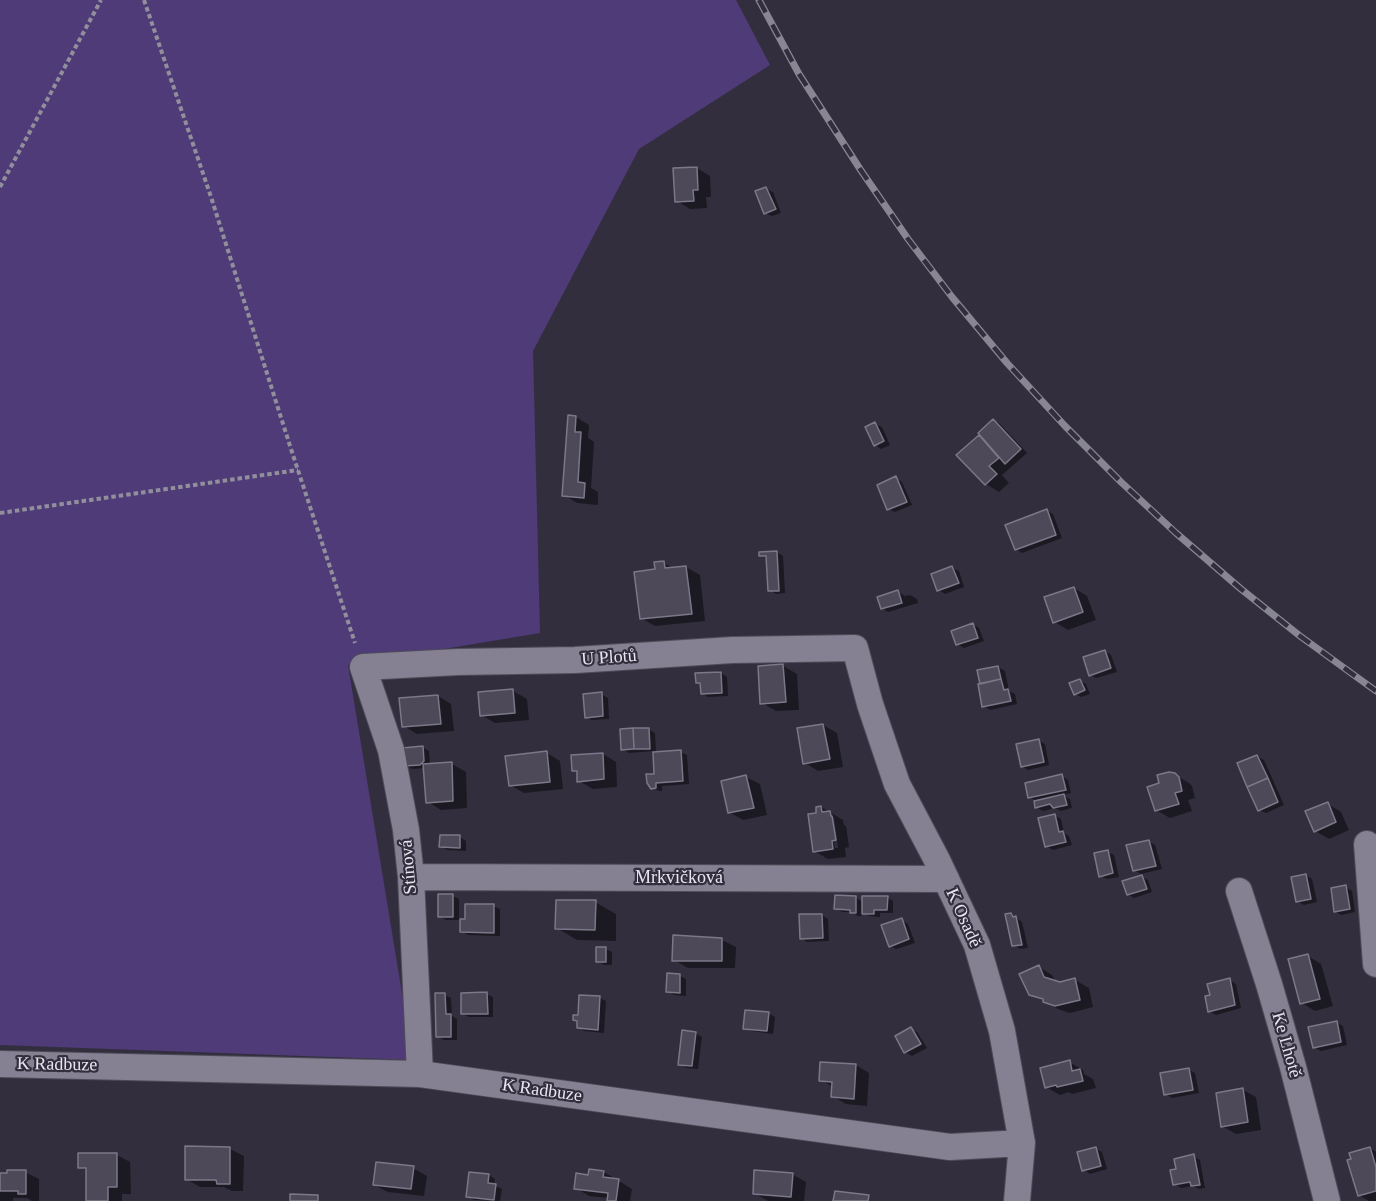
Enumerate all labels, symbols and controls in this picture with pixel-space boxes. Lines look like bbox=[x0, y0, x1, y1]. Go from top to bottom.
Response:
street label: U Plotů bbox=[581, 645, 637, 671]
street label: Stínová bbox=[396, 839, 422, 895]
street label: Mrkvičková bbox=[635, 867, 723, 889]
street label: K Osadě bbox=[940, 885, 986, 951]
street label: Ke Lhotě bbox=[1266, 1010, 1306, 1080]
street label: K Radbuze bbox=[17, 1053, 97, 1077]
street label: K Radbuze bbox=[501, 1075, 583, 1107]

